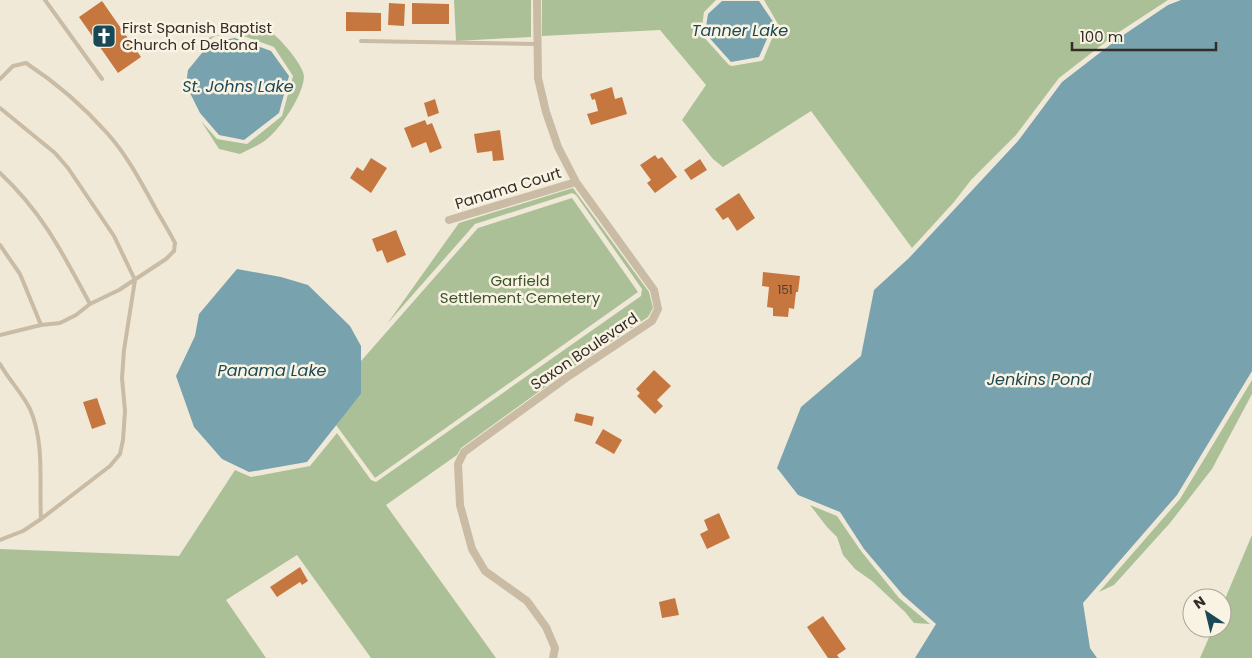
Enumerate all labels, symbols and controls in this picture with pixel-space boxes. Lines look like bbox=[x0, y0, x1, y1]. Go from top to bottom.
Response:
place label: First Spanish Baptist Church of Deltona bbox=[122, 17, 272, 55]
water label: Tanner Lake bbox=[692, 19, 788, 42]
scale bar bbox=[1072, 20, 1216, 52]
church icon: First Spanish Baptist Church of Deltona bbox=[91, 23, 117, 49]
text: 100 m bbox=[1080, 26, 1123, 47]
water label: St. Johns Lake bbox=[182, 75, 294, 98]
street label: Panama Court bbox=[452, 162, 564, 214]
park label: Garfield Settlement Cemetery bbox=[440, 270, 601, 308]
house number: 151 bbox=[777, 281, 793, 298]
street label: Saxon Boulevard bbox=[526, 307, 642, 395]
water label: Panama Lake bbox=[217, 359, 327, 382]
water label: Jenkins Pond bbox=[987, 368, 1092, 391]
north arrow bbox=[1182, 588, 1232, 638]
text: N bbox=[1189, 591, 1210, 614]

